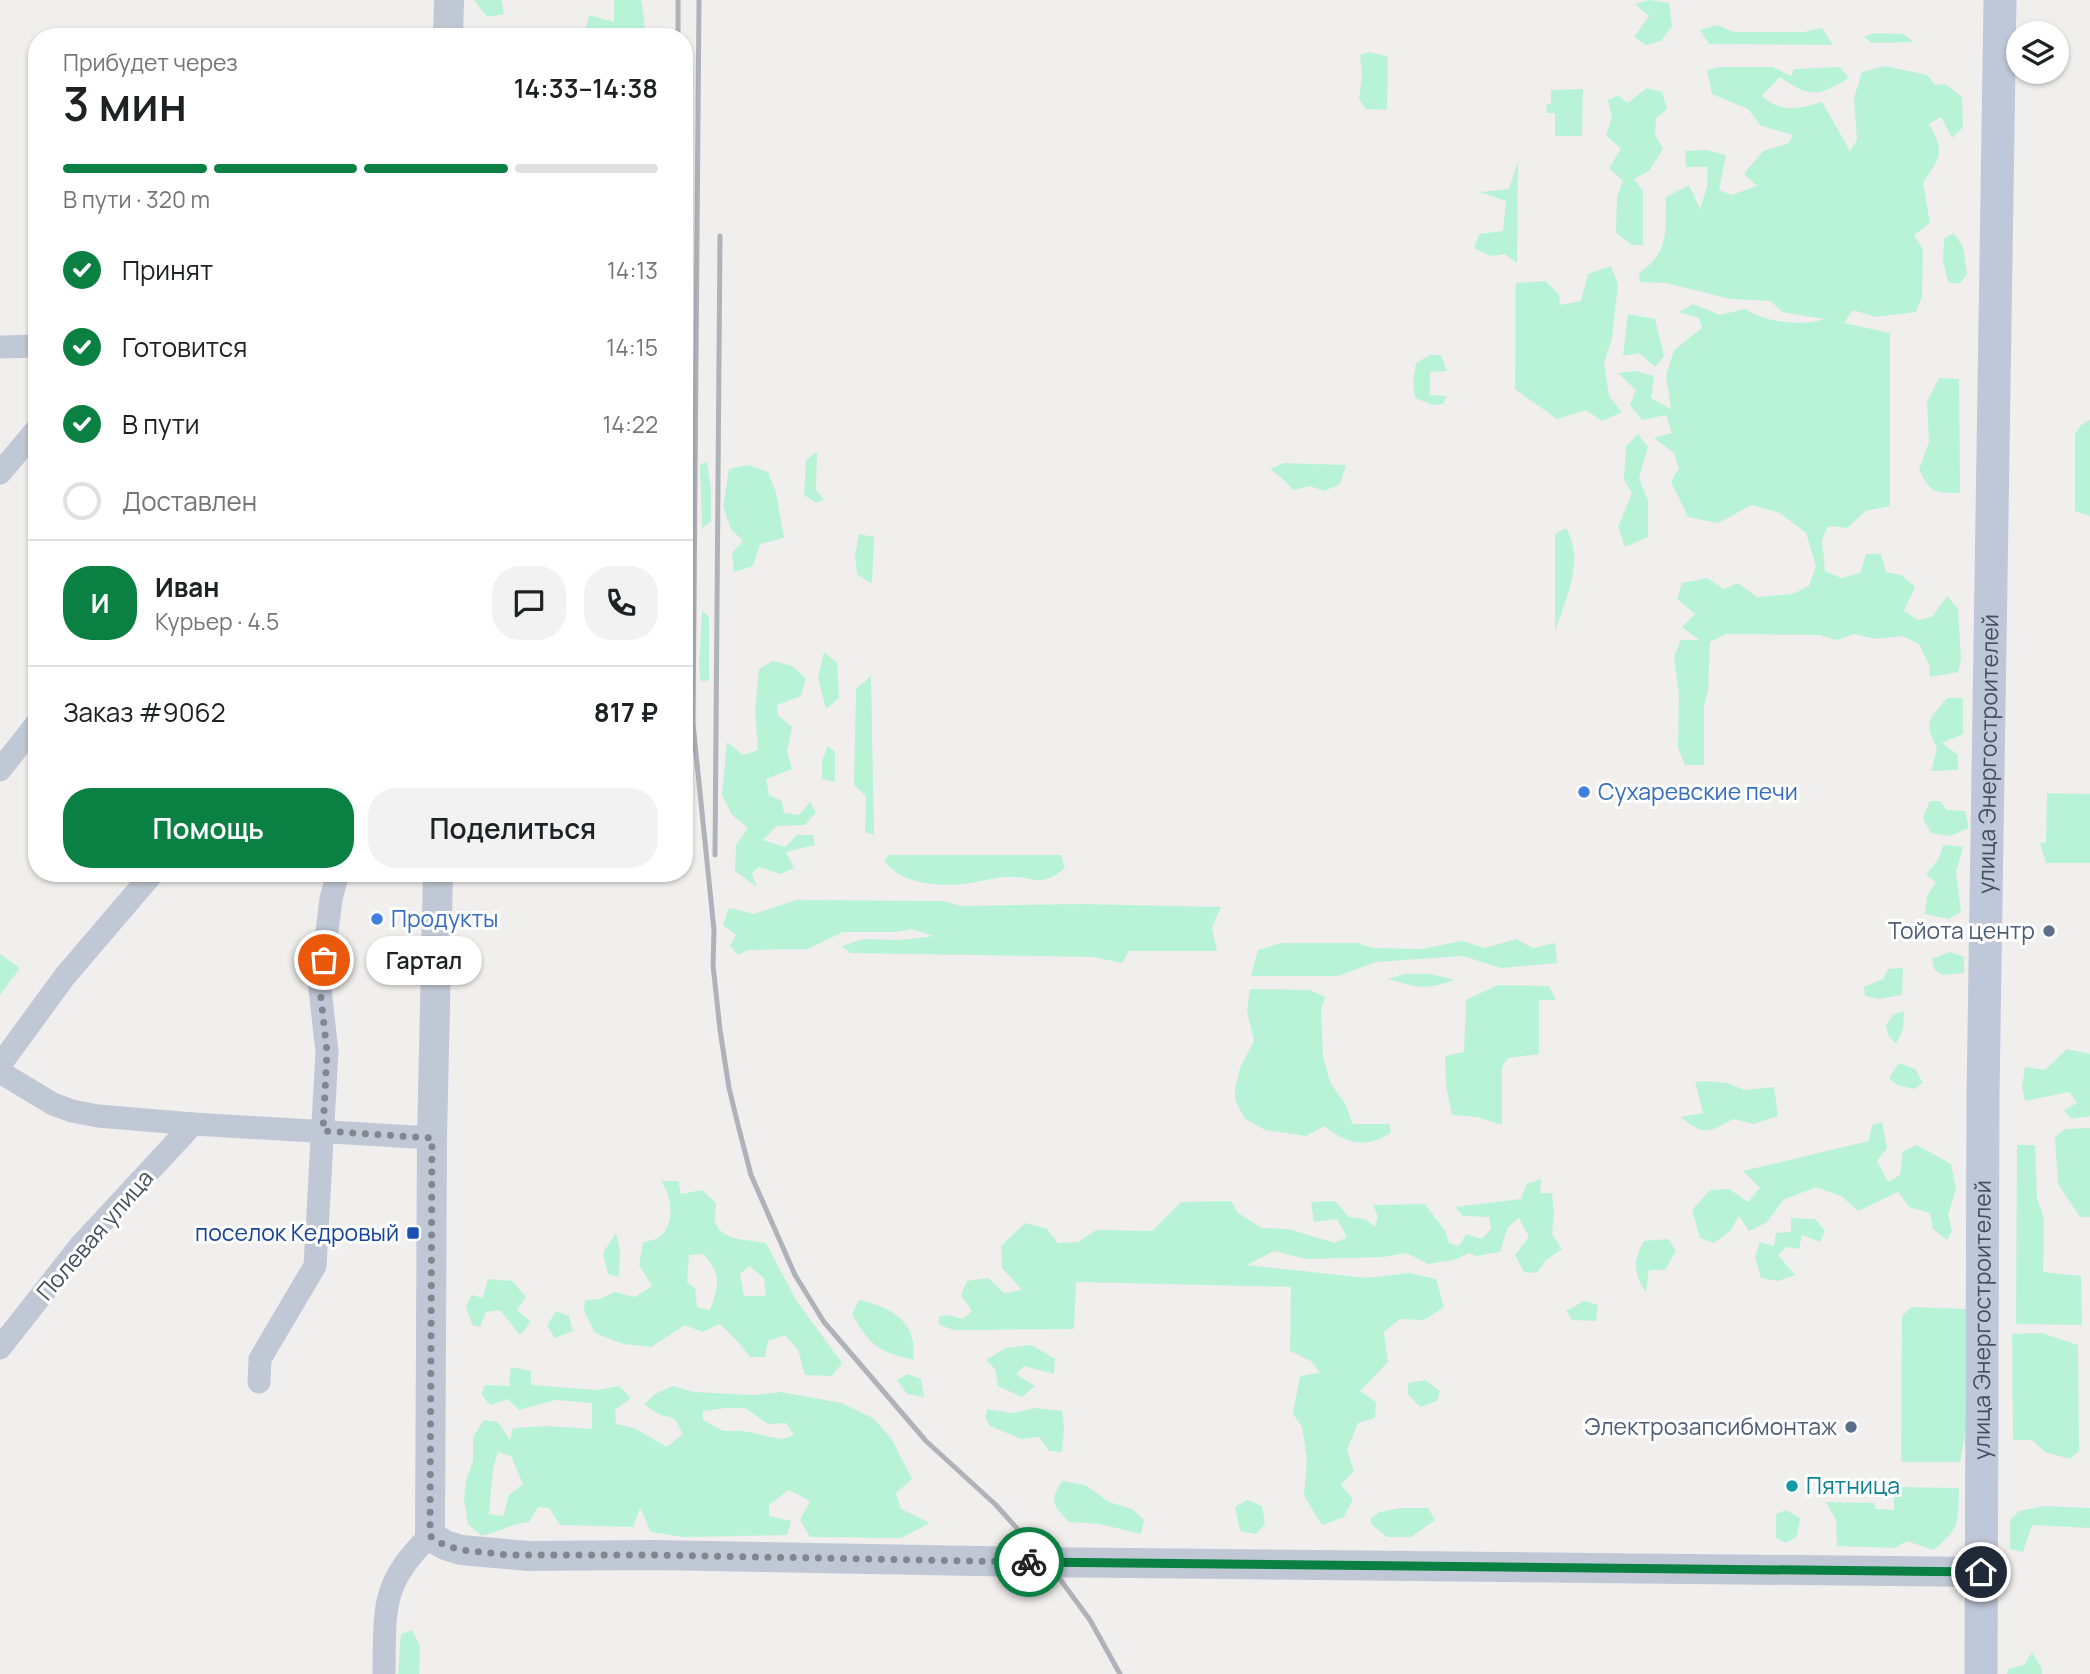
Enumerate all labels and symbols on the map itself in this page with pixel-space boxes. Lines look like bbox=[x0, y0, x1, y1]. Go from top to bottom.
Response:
street label: улица Энергостроителей bbox=[1969, 614, 2005, 894]
place label: Сухаревские печи bbox=[1598, 775, 1798, 807]
marker: Сухаревские печи bbox=[1576, 784, 1592, 800]
place label: Продукты bbox=[391, 902, 499, 934]
marker: Продукты bbox=[369, 911, 385, 927]
place label: Тойота центр bbox=[1888, 914, 2035, 946]
marker: Тойота центр bbox=[2041, 923, 2057, 939]
pin bbox=[294, 930, 354, 990]
callout: Гартал bbox=[366, 936, 481, 984]
street label: Полевая улица bbox=[29, 1162, 160, 1307]
street label: улица Энергостроителей bbox=[1965, 1180, 1998, 1460]
place label: поселок Кедровый bbox=[195, 1216, 399, 1248]
marker: поселок Кедровый bbox=[405, 1225, 421, 1241]
place label: Электрозапсибмонтаж bbox=[1584, 1410, 1837, 1442]
marker: Электрозапсибмонтаж bbox=[1843, 1419, 1859, 1435]
place label: Пятница bbox=[1806, 1469, 1900, 1501]
marker: Пятница bbox=[1784, 1478, 1800, 1494]
courier bbox=[994, 1527, 1064, 1597]
pin bbox=[1951, 1542, 2011, 1602]

